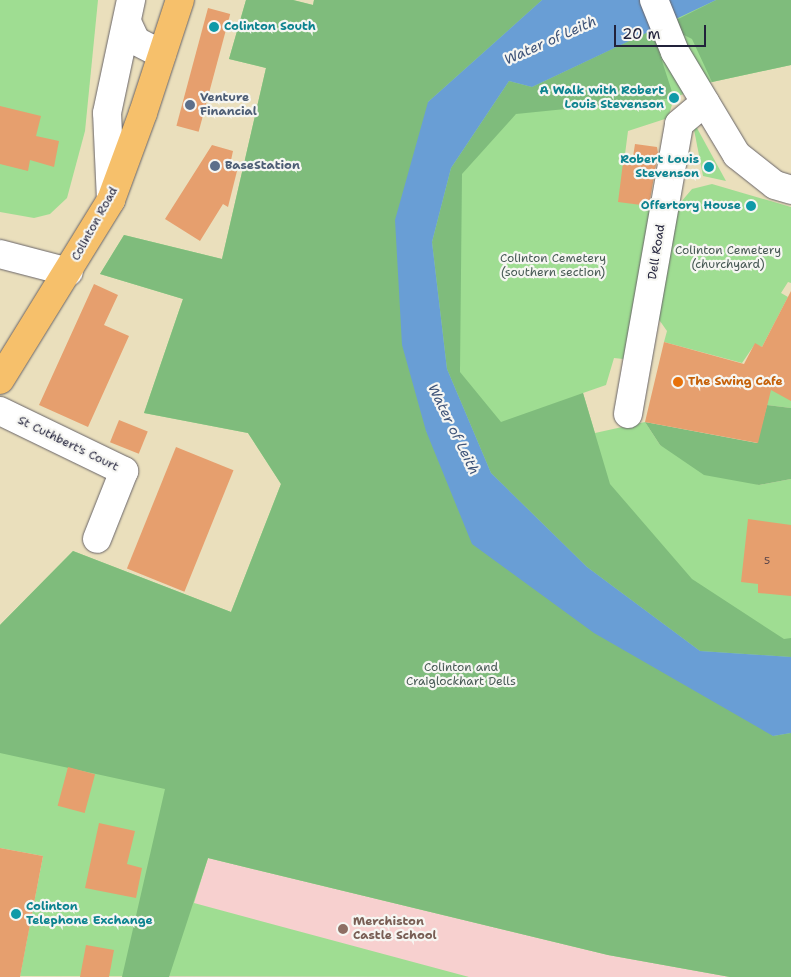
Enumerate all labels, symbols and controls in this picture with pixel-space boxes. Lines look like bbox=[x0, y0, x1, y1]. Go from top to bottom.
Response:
water label: Water of Leith bbox=[501, 12, 599, 68]
scale bar bbox=[616, 15, 708, 47]
place label: Colinton South bbox=[224, 20, 316, 34]
marker: Colinton South bbox=[208, 21, 220, 33]
text: 20 m bbox=[622, 24, 661, 44]
place label: A Walk with Robert Louis Stevenson bbox=[539, 84, 664, 112]
place label: Venture Financial bbox=[200, 91, 257, 119]
marker: A Walk with Robert Louis Stevenson bbox=[668, 92, 680, 104]
marker: Venture Financial bbox=[184, 99, 196, 111]
place label: Robert Louis Stevenson bbox=[620, 153, 699, 181]
place label: BaseStation bbox=[225, 159, 300, 173]
marker: BaseStation bbox=[209, 160, 221, 172]
marker: Robert Louis Stevenson bbox=[703, 161, 715, 173]
street label: Colinton Road bbox=[69, 185, 121, 263]
place label: Offertory House bbox=[641, 199, 741, 213]
marker: Offertory House bbox=[745, 200, 757, 212]
street label: Dell Road bbox=[646, 223, 668, 281]
park label: Colinton Cemetery (churchyard) bbox=[675, 244, 781, 272]
park label: Colinton Cemetery (southern section) bbox=[500, 252, 606, 280]
place label: The Swing Cafe bbox=[688, 375, 783, 389]
marker: The Swing Cafe bbox=[672, 376, 684, 388]
water label: Water of Leith bbox=[425, 381, 483, 477]
street label: St Cuthbert's Court bbox=[15, 413, 121, 475]
house number: 5 bbox=[764, 555, 770, 567]
park label: Colinton and Craiglockhart Dells bbox=[406, 661, 516, 689]
place label: Colinton Telephone Exchange bbox=[26, 900, 153, 928]
marker: Colinton Telephone Exchange bbox=[10, 908, 22, 920]
place label: Merchiston Castle School bbox=[353, 915, 437, 943]
marker: Merchiston Castle School bbox=[337, 923, 349, 935]

